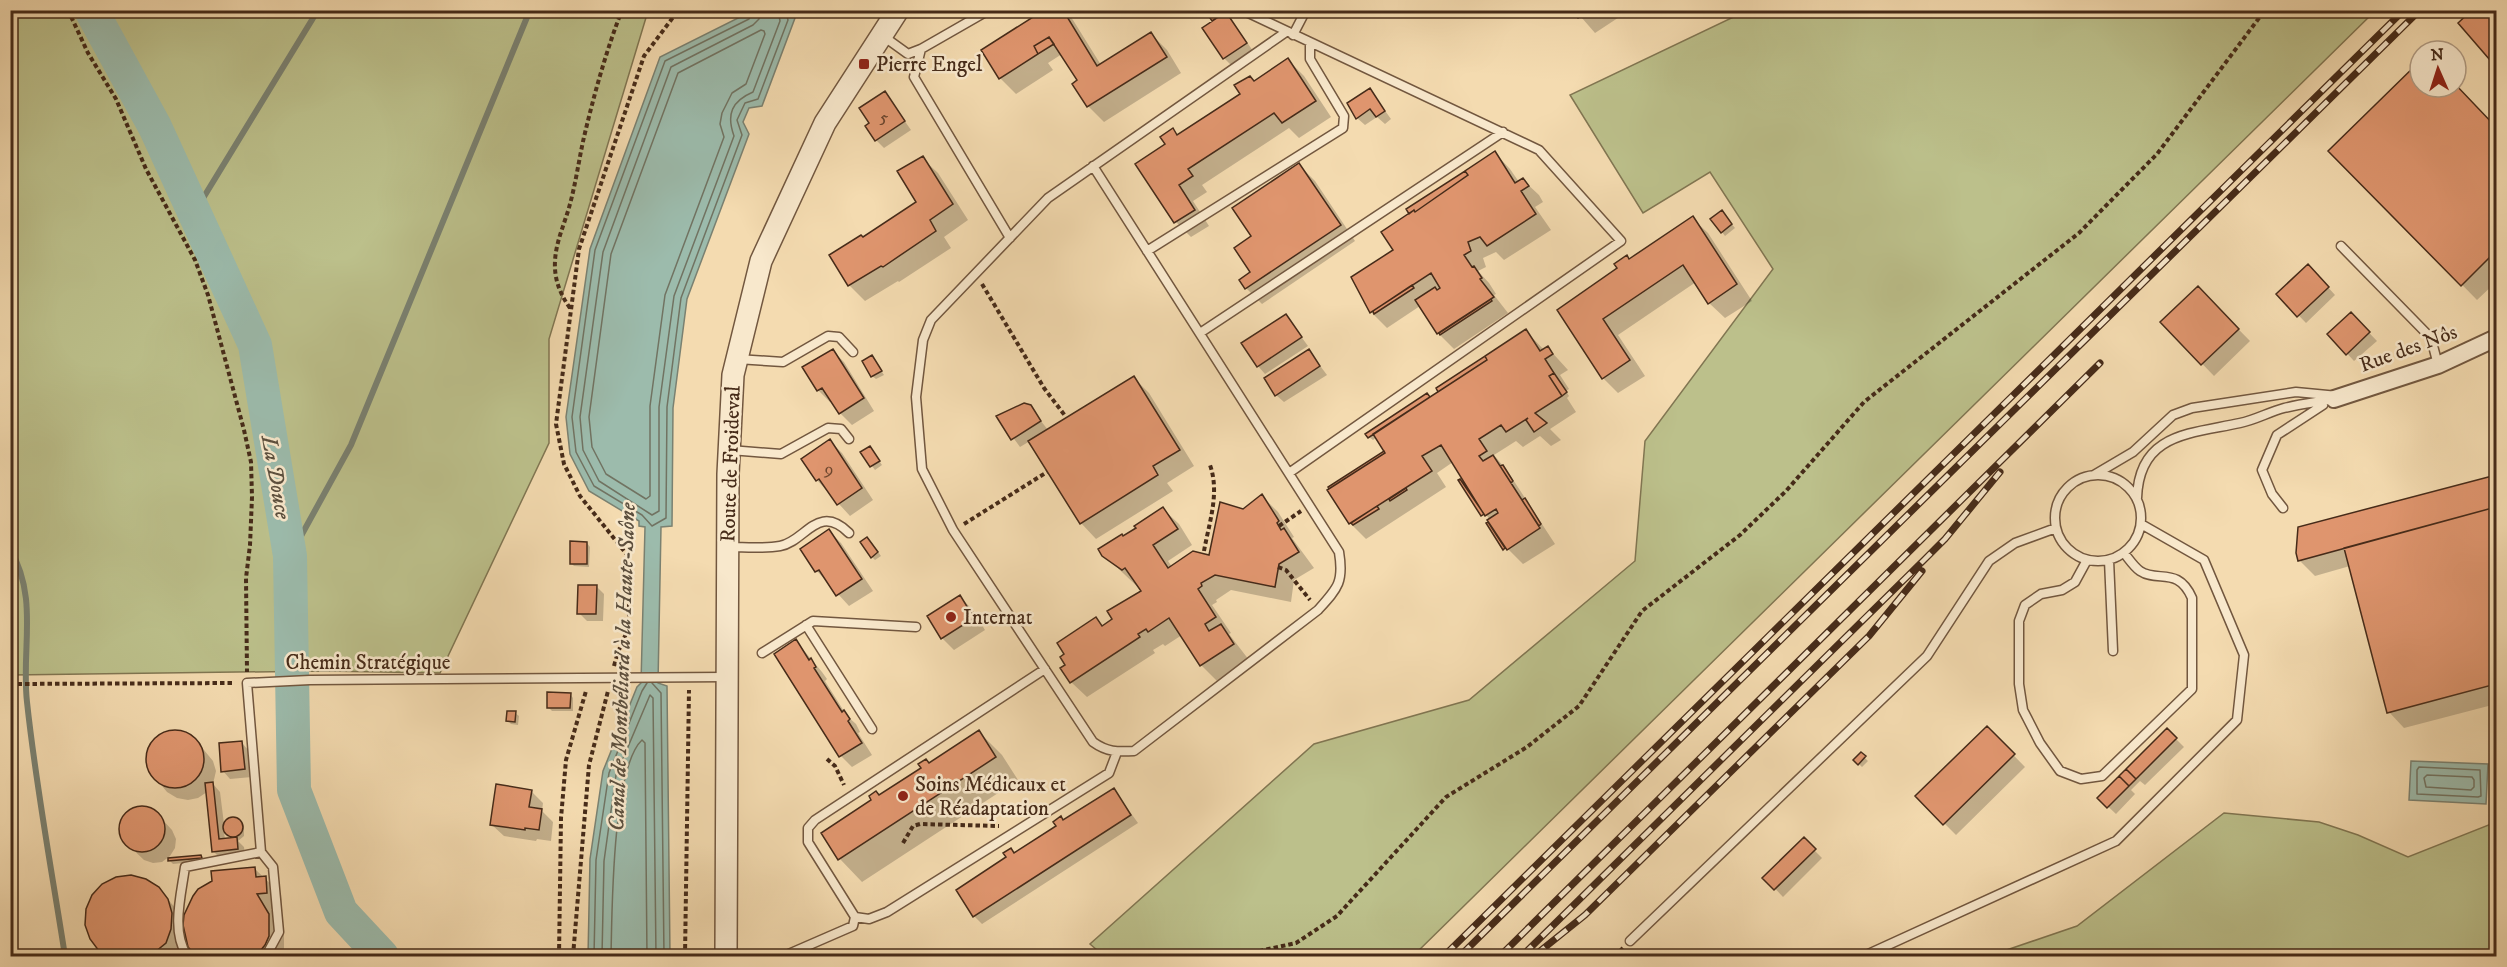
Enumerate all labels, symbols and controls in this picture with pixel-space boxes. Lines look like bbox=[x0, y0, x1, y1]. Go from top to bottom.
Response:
north arrow bbox=[2408, 39, 2468, 99]
text: N bbox=[2430, 45, 2444, 65]
place label: Pierre Engel bbox=[876, 52, 983, 78]
marker: Pierre Engel bbox=[857, 57, 871, 71]
house number: 5 bbox=[880, 107, 889, 129]
street label: Rue des Nôs bbox=[2356, 319, 2461, 379]
street label: Route de Froideval bbox=[715, 385, 747, 543]
water label: La Douce bbox=[255, 431, 296, 522]
house number: 9 bbox=[824, 459, 833, 481]
water label: Canal de Montbéliard à la Haute-Saône bbox=[603, 502, 642, 832]
place label: Internat bbox=[963, 605, 1033, 631]
marker: Internat bbox=[944, 610, 958, 624]
street label: Chemin Stratégique bbox=[285, 650, 451, 676]
place label: Soins Médicaux et de Réadaptation bbox=[915, 772, 1066, 822]
marker: Soins Médicaux et de Réadaptation bbox=[896, 789, 910, 803]

